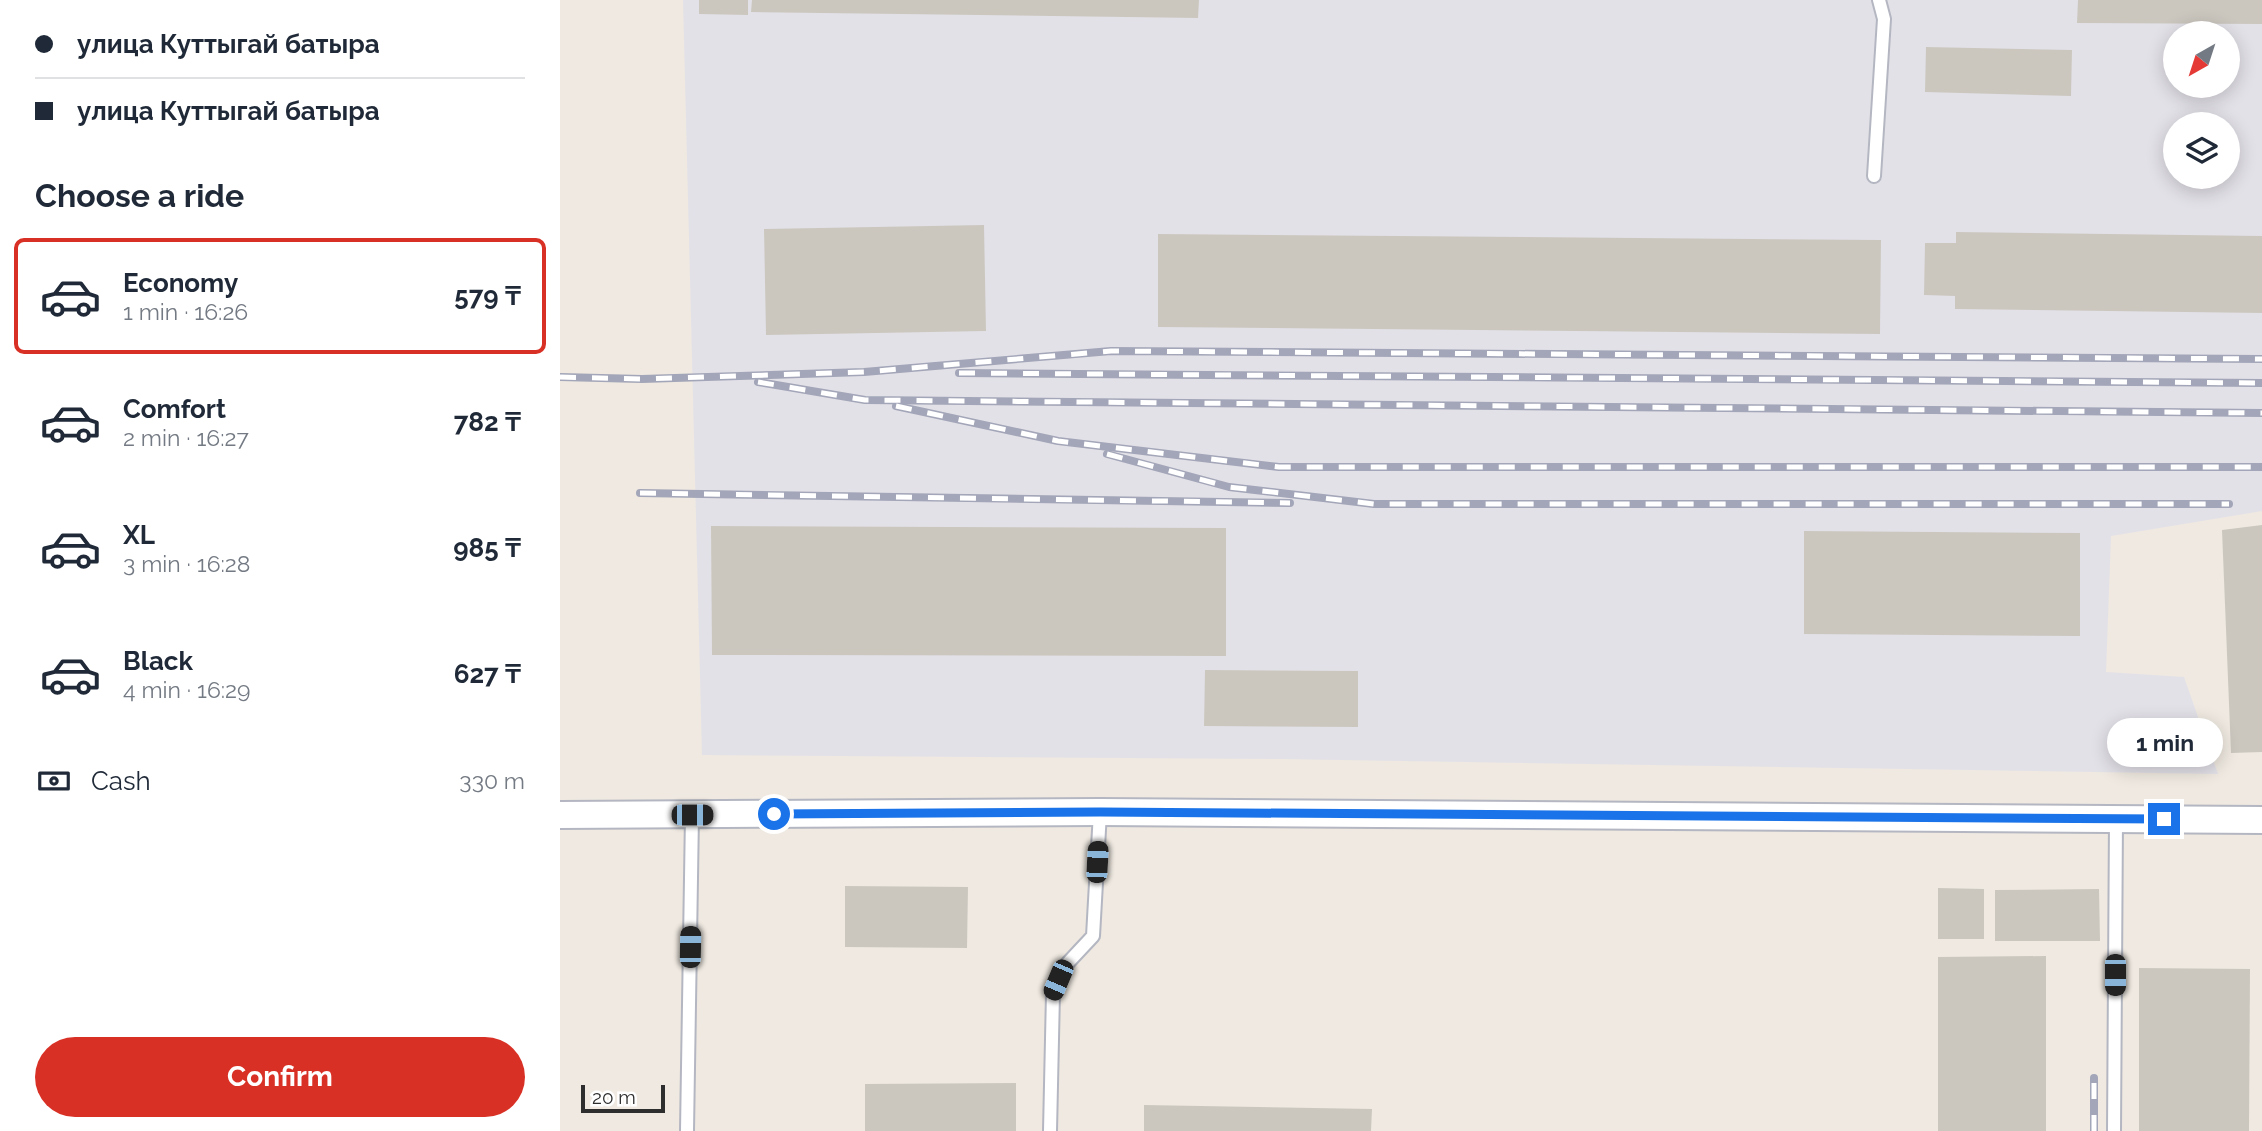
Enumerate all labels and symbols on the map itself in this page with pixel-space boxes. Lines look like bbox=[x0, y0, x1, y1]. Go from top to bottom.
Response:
north arrow bbox=[2163, 21, 2240, 98]
callout: 1 min bbox=[2106, 718, 2222, 766]
route start bbox=[758, 798, 790, 830]
route end bbox=[2148, 803, 2180, 835]
car bbox=[672, 805, 714, 826]
car bbox=[1086, 840, 1109, 884]
car bbox=[680, 926, 701, 968]
car bbox=[2105, 954, 2126, 996]
car bbox=[1041, 957, 1076, 1003]
scale bar bbox=[581, 1082, 665, 1114]

